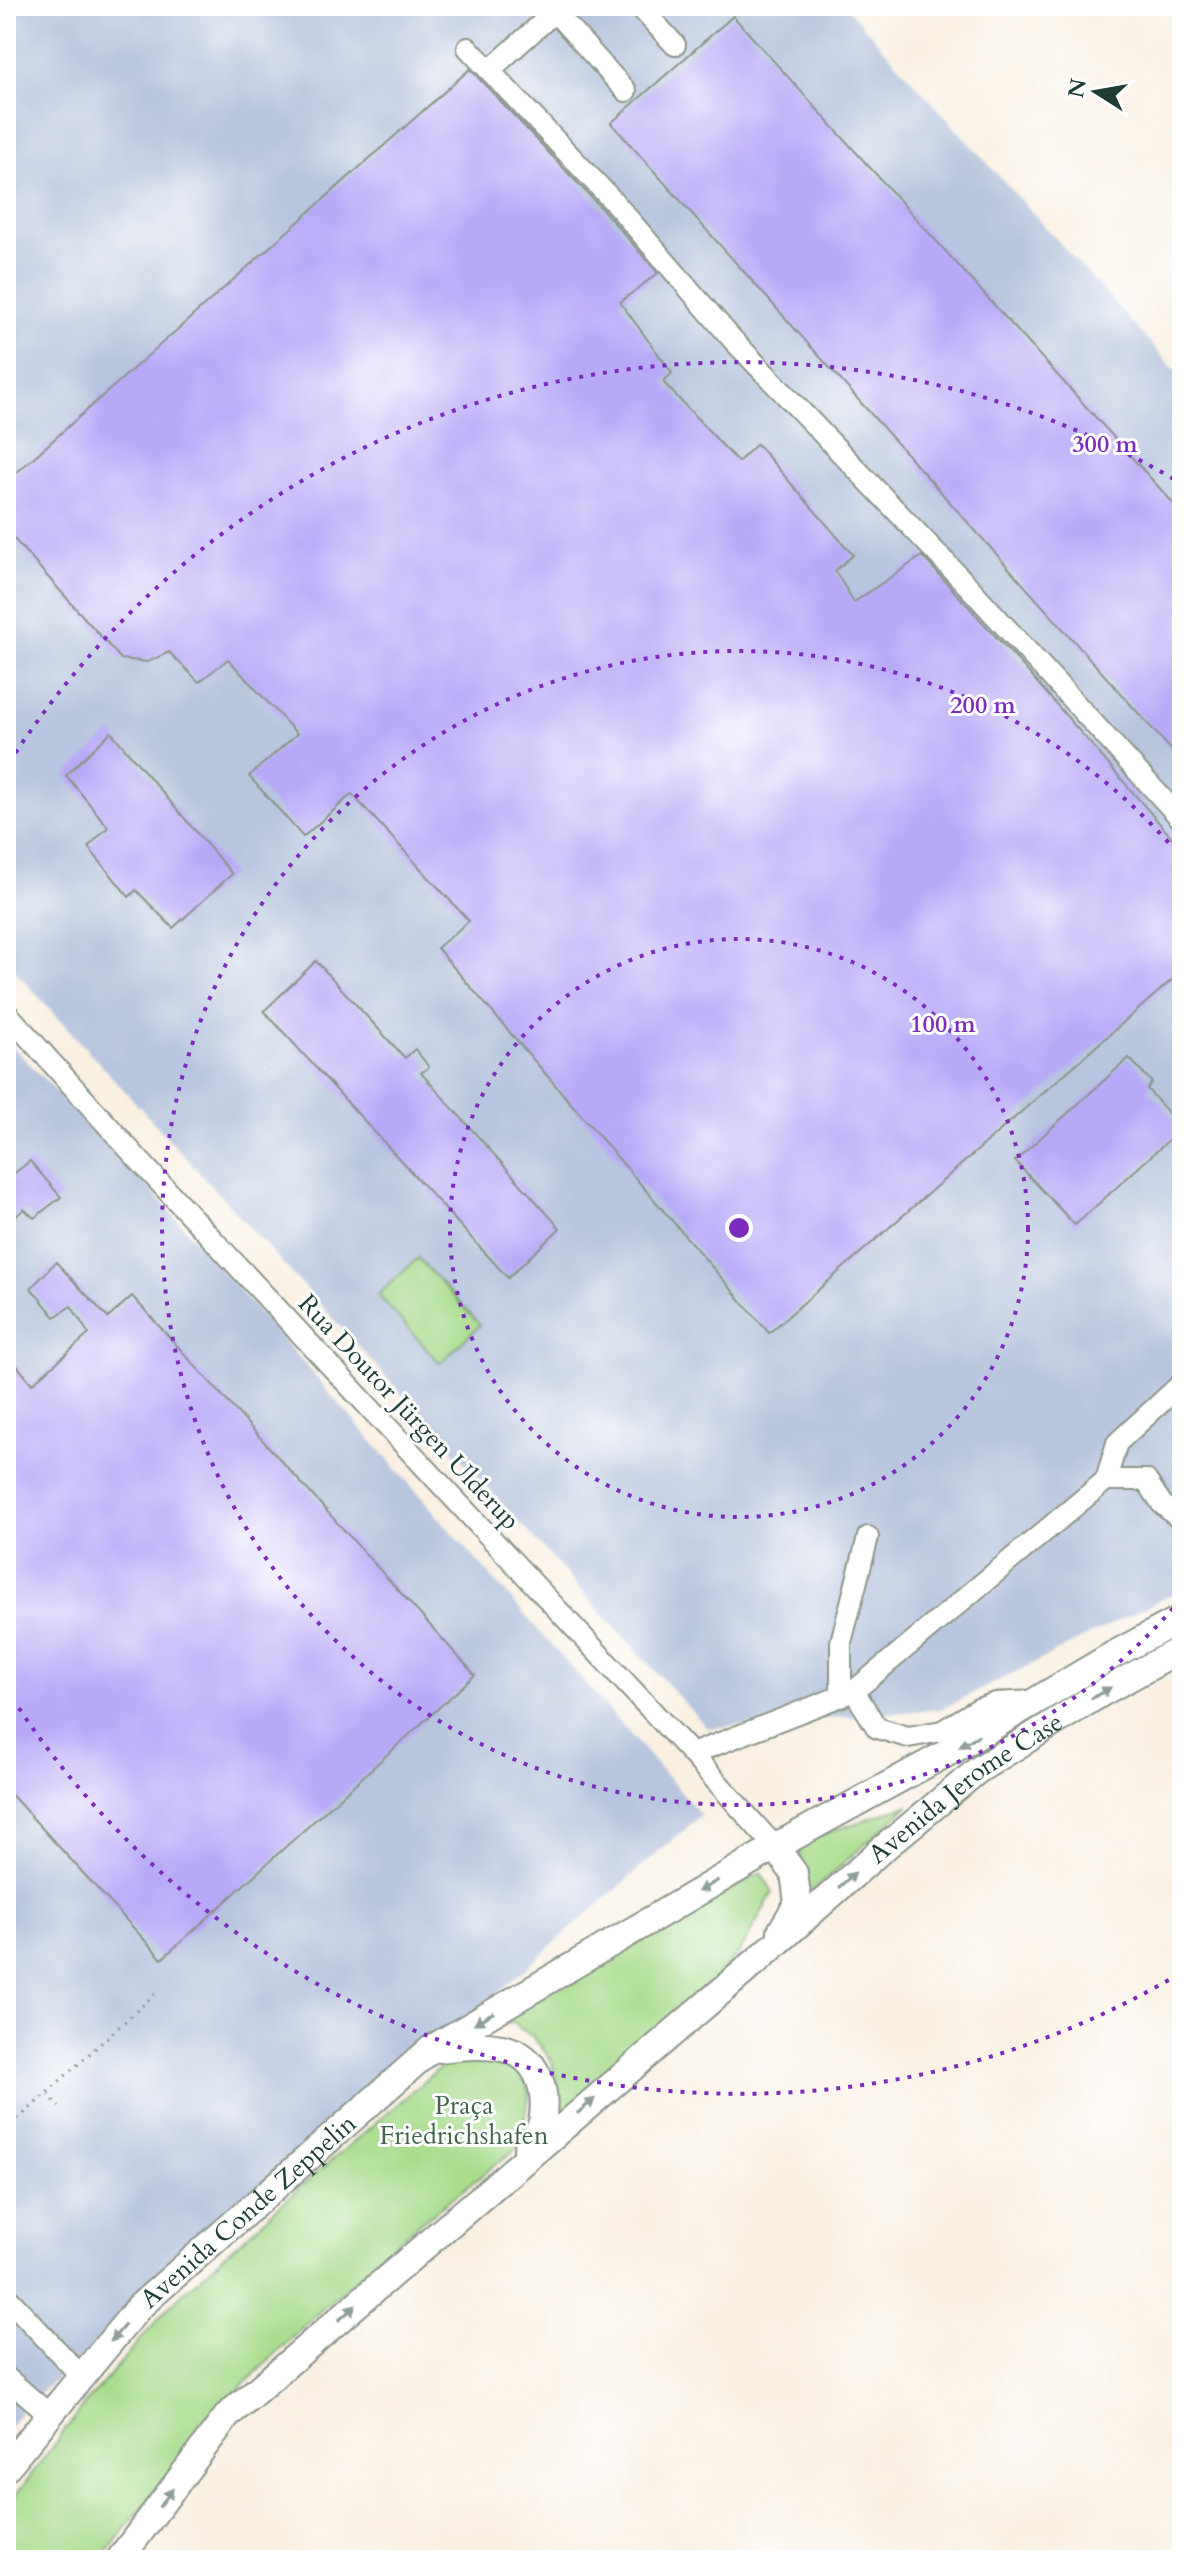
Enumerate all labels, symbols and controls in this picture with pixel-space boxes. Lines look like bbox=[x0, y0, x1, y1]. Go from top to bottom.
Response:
north arrow bbox=[1056, 52, 1136, 132]
text: N bbox=[1061, 76, 1094, 101]
text: 300 m bbox=[1072, 428, 1139, 461]
text: 200 m bbox=[950, 689, 1017, 722]
text: 100 m bbox=[910, 1008, 977, 1041]
centre of rings bbox=[725, 1214, 753, 1242]
street label: Rua Doutor Jürgen Ulderup bbox=[290, 1287, 528, 1537]
one-way arrow bbox=[1090, 1686, 1112, 1700]
street label: Avenida Jerome Case bbox=[861, 1704, 1069, 1871]
one-way arrow bbox=[958, 1733, 980, 1747]
one-way arrow bbox=[838, 1872, 857, 1890]
one-way arrow bbox=[697, 1879, 719, 1893]
one-way arrow bbox=[473, 2011, 495, 2025]
park label: Praça Friedrichshafen bbox=[380, 2088, 549, 2153]
one-way arrow bbox=[576, 2098, 596, 2115]
street label: Avenida Conde Zeppelin bbox=[132, 2106, 364, 2316]
one-way arrow bbox=[337, 2304, 356, 2322]
one-way arrow bbox=[110, 2323, 127, 2343]
one-way arrow bbox=[158, 2488, 174, 2508]

